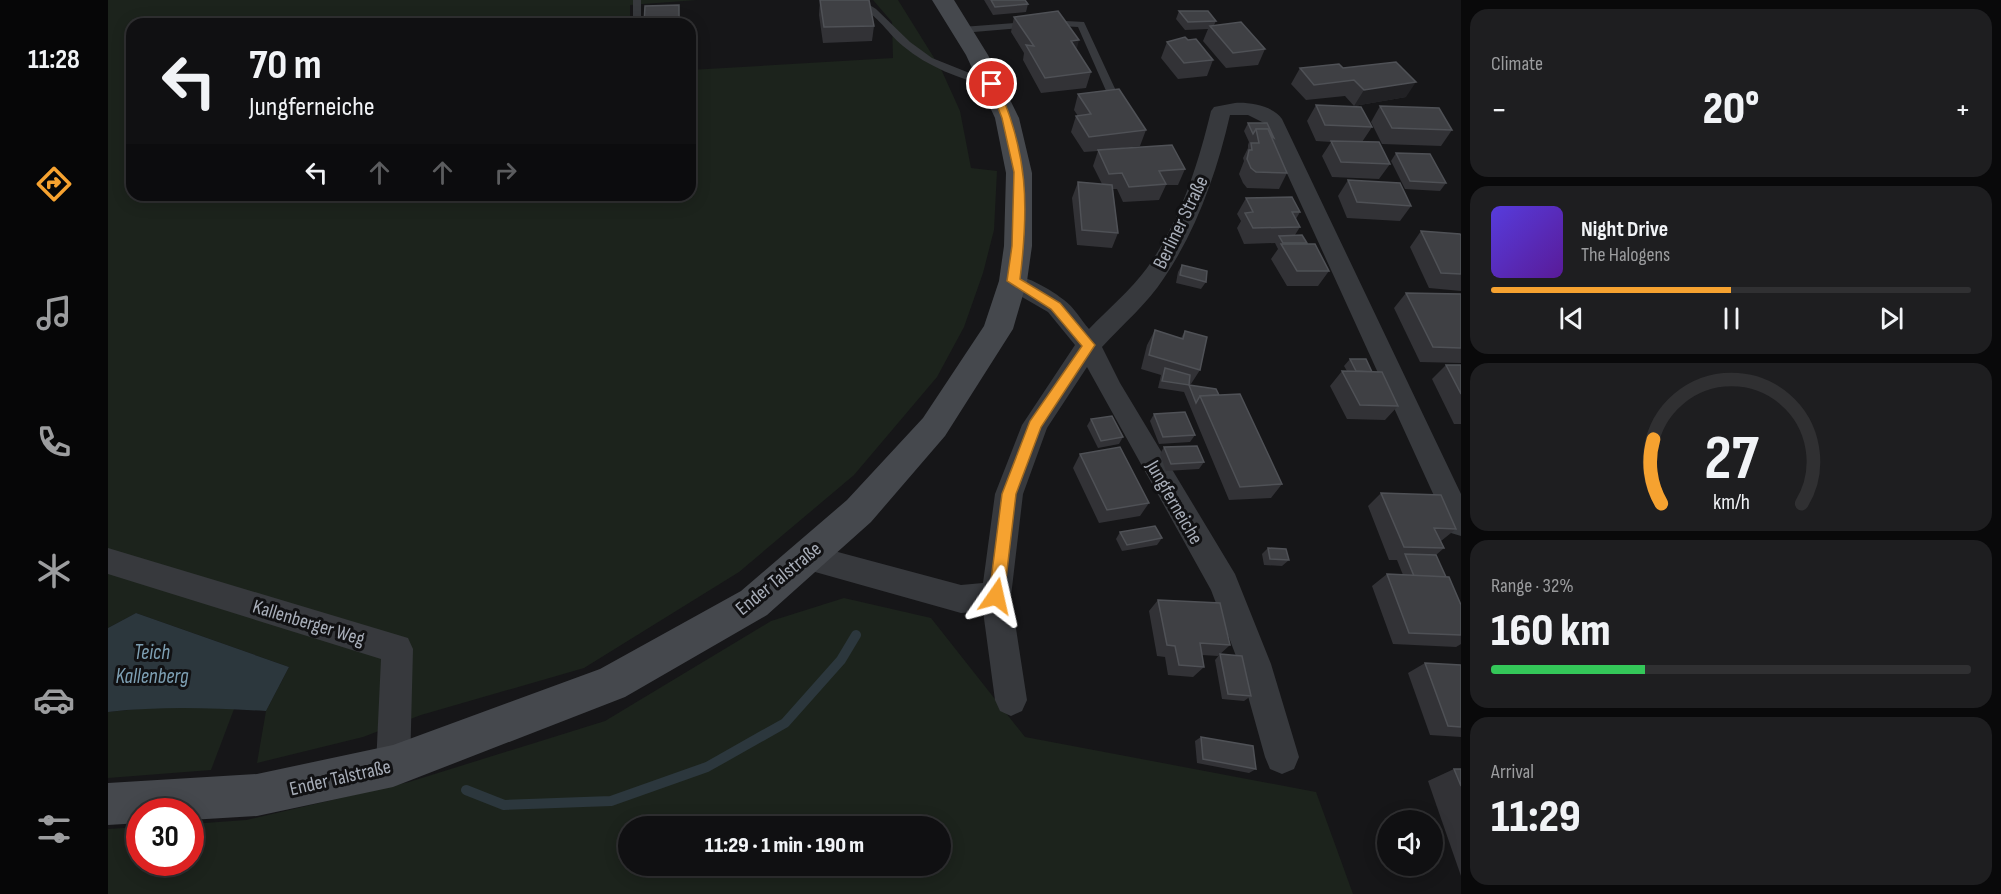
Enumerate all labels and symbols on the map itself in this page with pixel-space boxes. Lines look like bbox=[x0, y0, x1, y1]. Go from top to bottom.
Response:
pin bbox=[966, 58, 1017, 109]
street label: Berliner Straße bbox=[1148, 172, 1214, 273]
street label: Jungferneiche bbox=[1140, 455, 1208, 549]
street label: Ender Talstraße bbox=[731, 537, 826, 621]
position arrow bbox=[964, 564, 1028, 628]
street label: Kallenberger Weg bbox=[250, 595, 368, 651]
water label: Teich Kallenberg bbox=[116, 640, 189, 689]
street label: Ender Talstraße bbox=[287, 755, 393, 801]
speed limit sign: 30 bbox=[126, 798, 204, 876]

